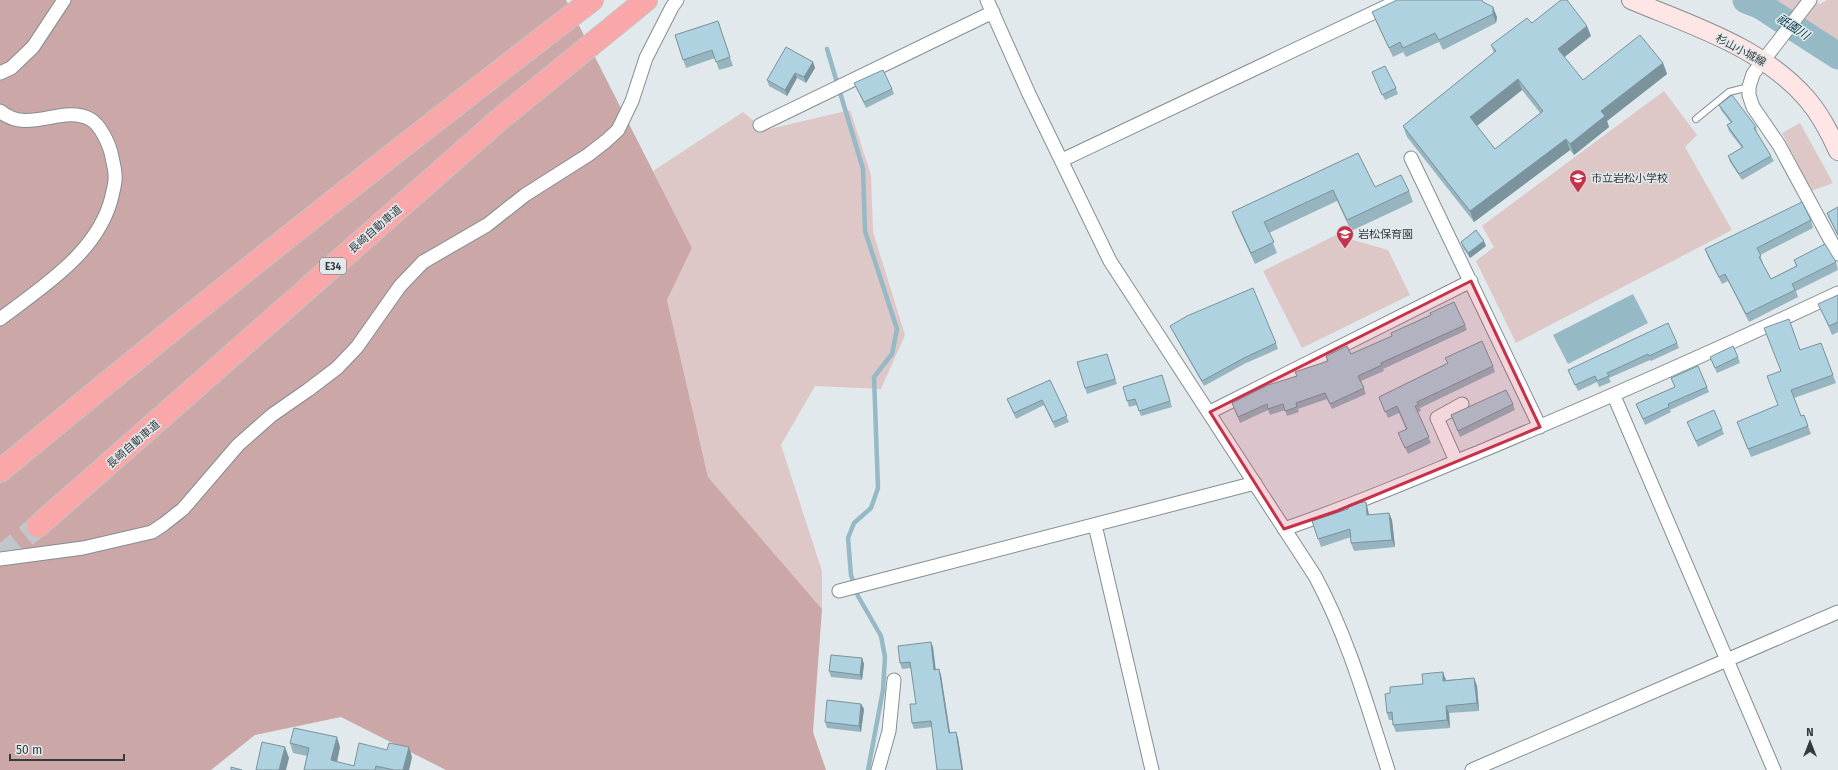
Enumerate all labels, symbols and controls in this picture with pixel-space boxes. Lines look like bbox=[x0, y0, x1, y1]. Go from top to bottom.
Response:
water label: 祇園川 bbox=[1774, 11, 1814, 44]
street label: 杉山小城線 bbox=[1713, 32, 1768, 69]
school or university icon: 市立岩松小学校 bbox=[1568, 168, 1588, 193]
place label: 市立岩松小学校 bbox=[1591, 172, 1668, 185]
street label: 長崎自動車道 bbox=[346, 203, 404, 256]
school or university icon: 岩松保育園 bbox=[1335, 224, 1355, 249]
place label: 岩松保育園 bbox=[1358, 228, 1413, 241]
road number: E34 bbox=[320, 258, 346, 274]
street label: 長崎自動車道 bbox=[104, 418, 162, 471]
north arrow bbox=[1790, 722, 1830, 762]
text: N bbox=[1806, 726, 1814, 739]
scale bar bbox=[10, 736, 124, 762]
text: 50 m bbox=[16, 743, 42, 757]

